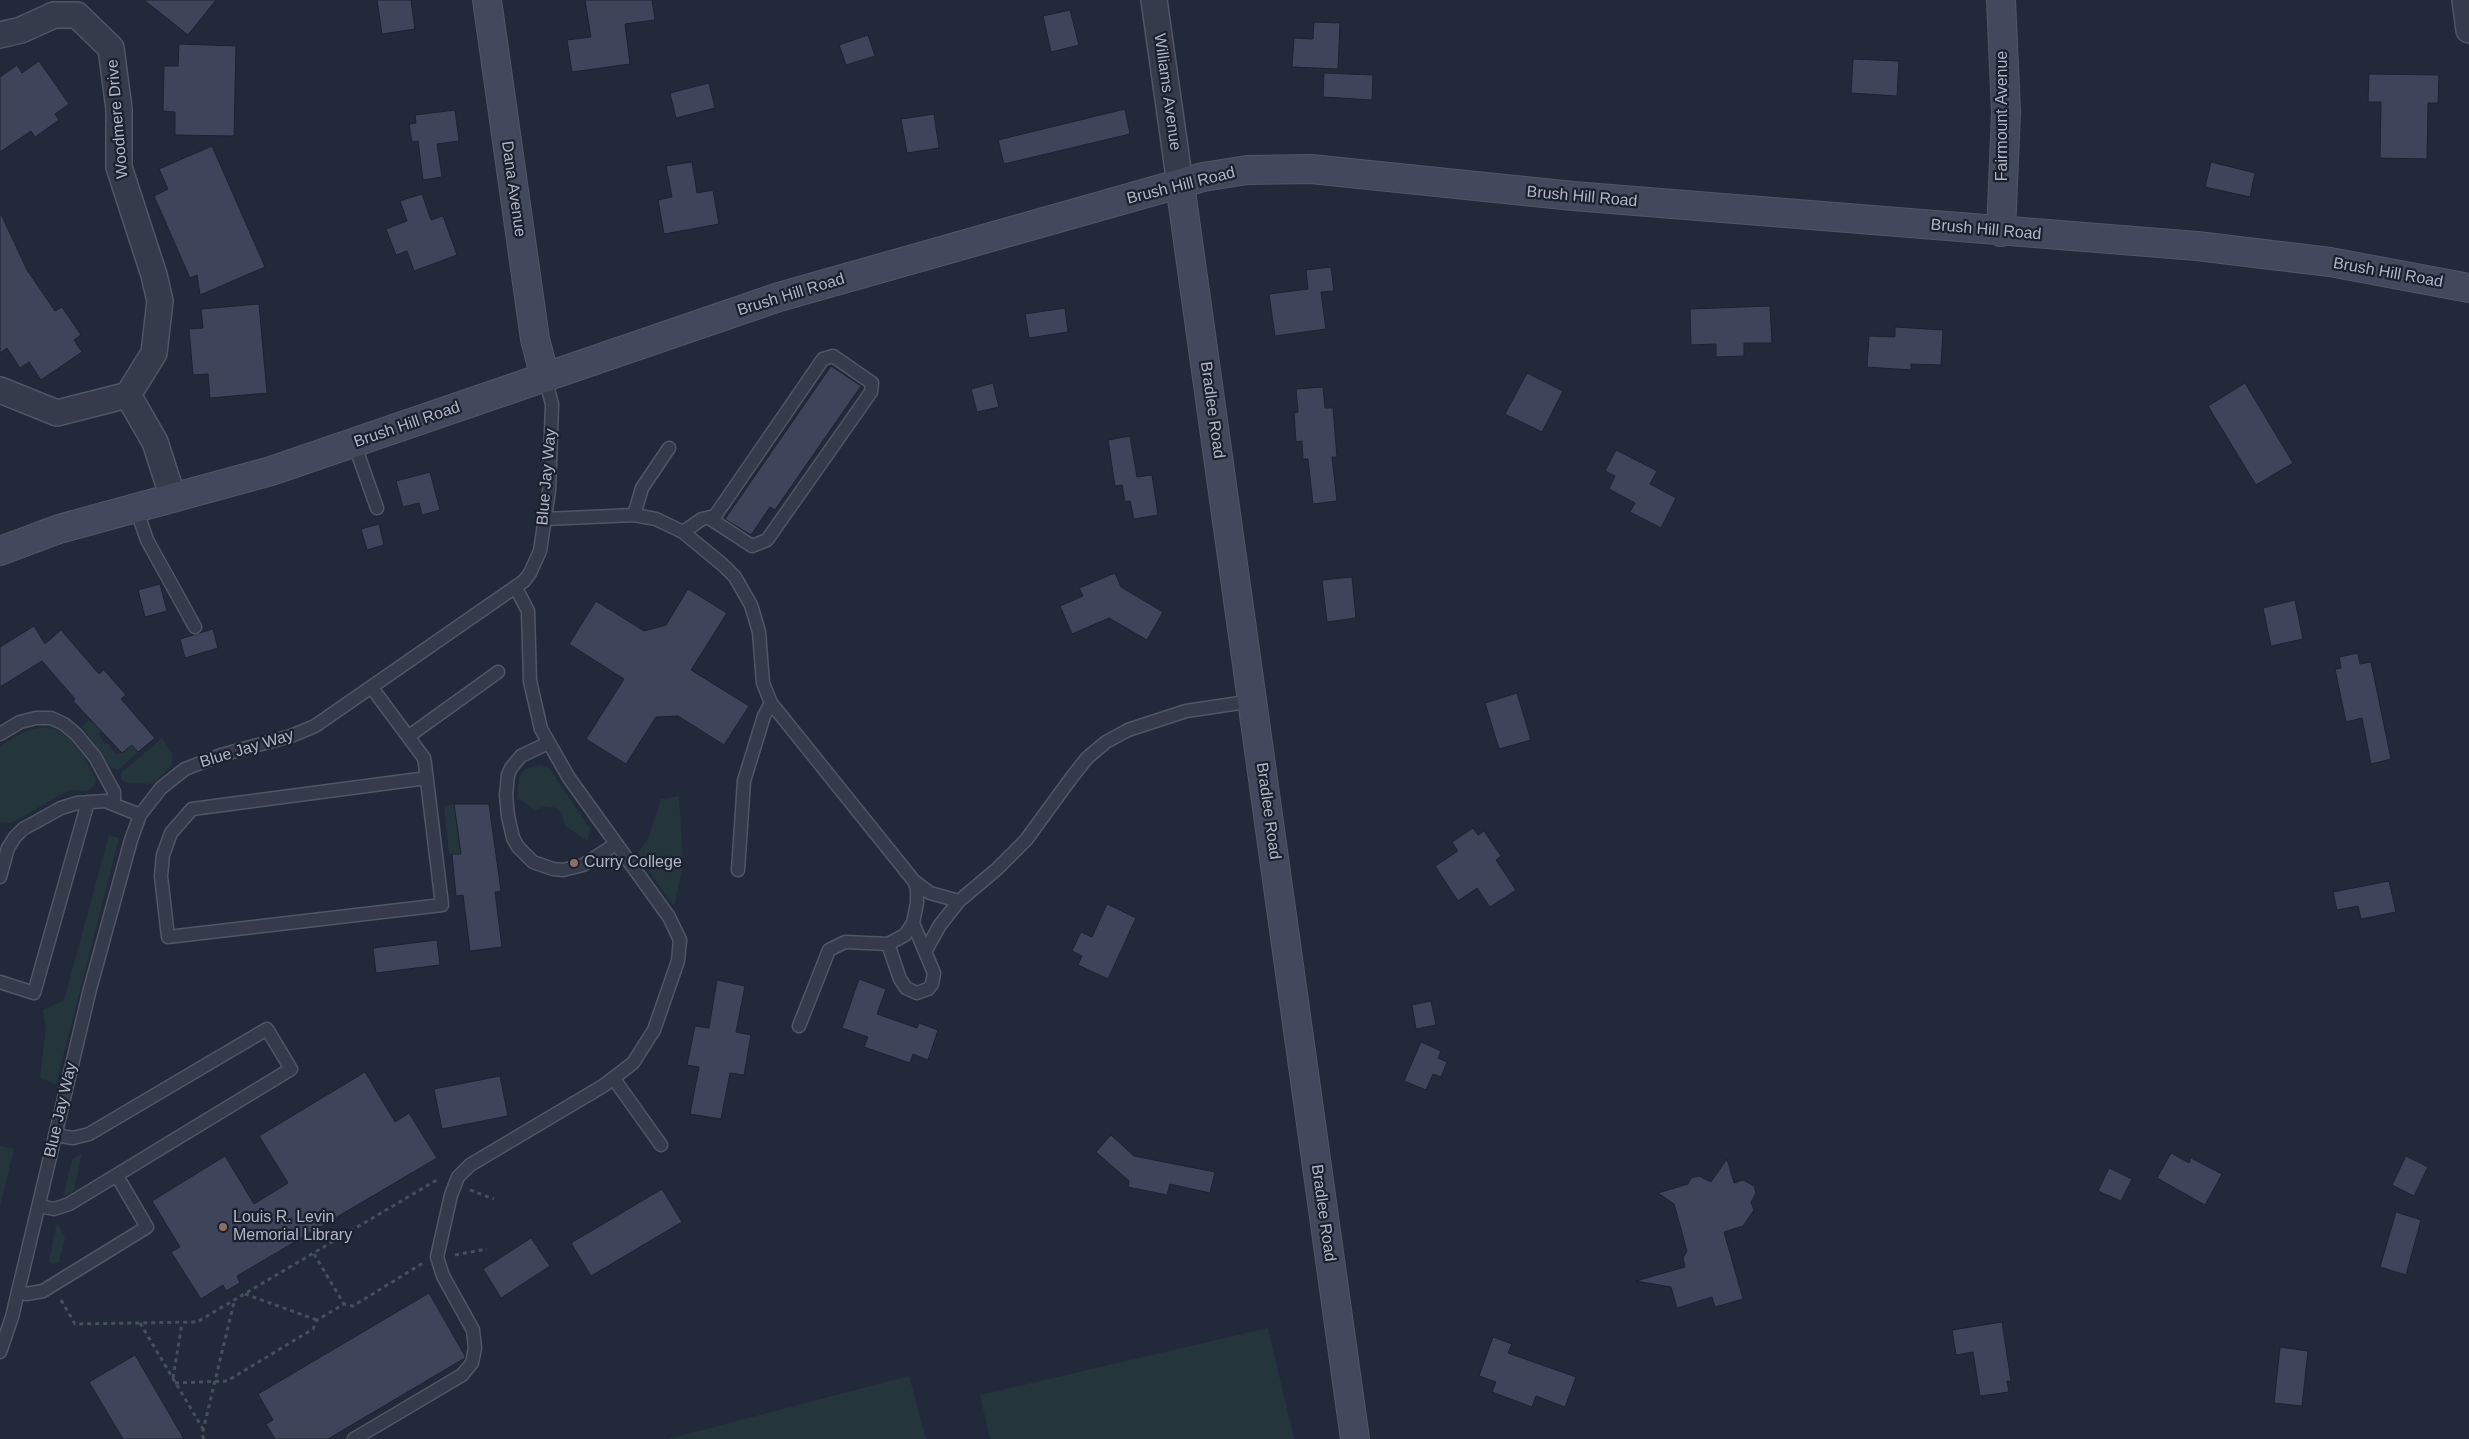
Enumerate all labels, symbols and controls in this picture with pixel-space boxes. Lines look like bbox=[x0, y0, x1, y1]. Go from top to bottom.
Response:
street label: Williams Avenue bbox=[1149, 32, 1185, 152]
street label: Fairmount Avenue bbox=[1993, 51, 2013, 181]
street label: Woodmere Drive bbox=[103, 59, 133, 179]
street label: Dana Avenue bbox=[497, 140, 529, 238]
street label: Brush Hill Road bbox=[1125, 163, 1237, 209]
street label: Brush Hill Road bbox=[1526, 183, 1638, 211]
street label: Brush Hill Road bbox=[1930, 216, 2042, 244]
street label: Brush Hill Road bbox=[2332, 254, 2444, 292]
street label: Brush Hill Road bbox=[735, 270, 847, 320]
street label: Bradlee Road bbox=[1196, 360, 1228, 460]
street label: Brush Hill Road bbox=[351, 398, 463, 452]
street label: Blue Jay Way bbox=[533, 428, 561, 526]
street label: Blue Jay Way bbox=[198, 726, 296, 772]
street label: Bradlee Road bbox=[1252, 761, 1284, 861]
place label: Curry College bbox=[584, 853, 682, 873]
marker: Curry College bbox=[568, 857, 580, 869]
street label: Blue Jay Way bbox=[41, 1060, 81, 1160]
street label: Bradlee Road bbox=[1307, 1163, 1339, 1263]
place label: Louis R. Levin Memorial Library bbox=[233, 1208, 352, 1246]
marker: Louis R. Levin Memorial Library bbox=[217, 1221, 229, 1233]

